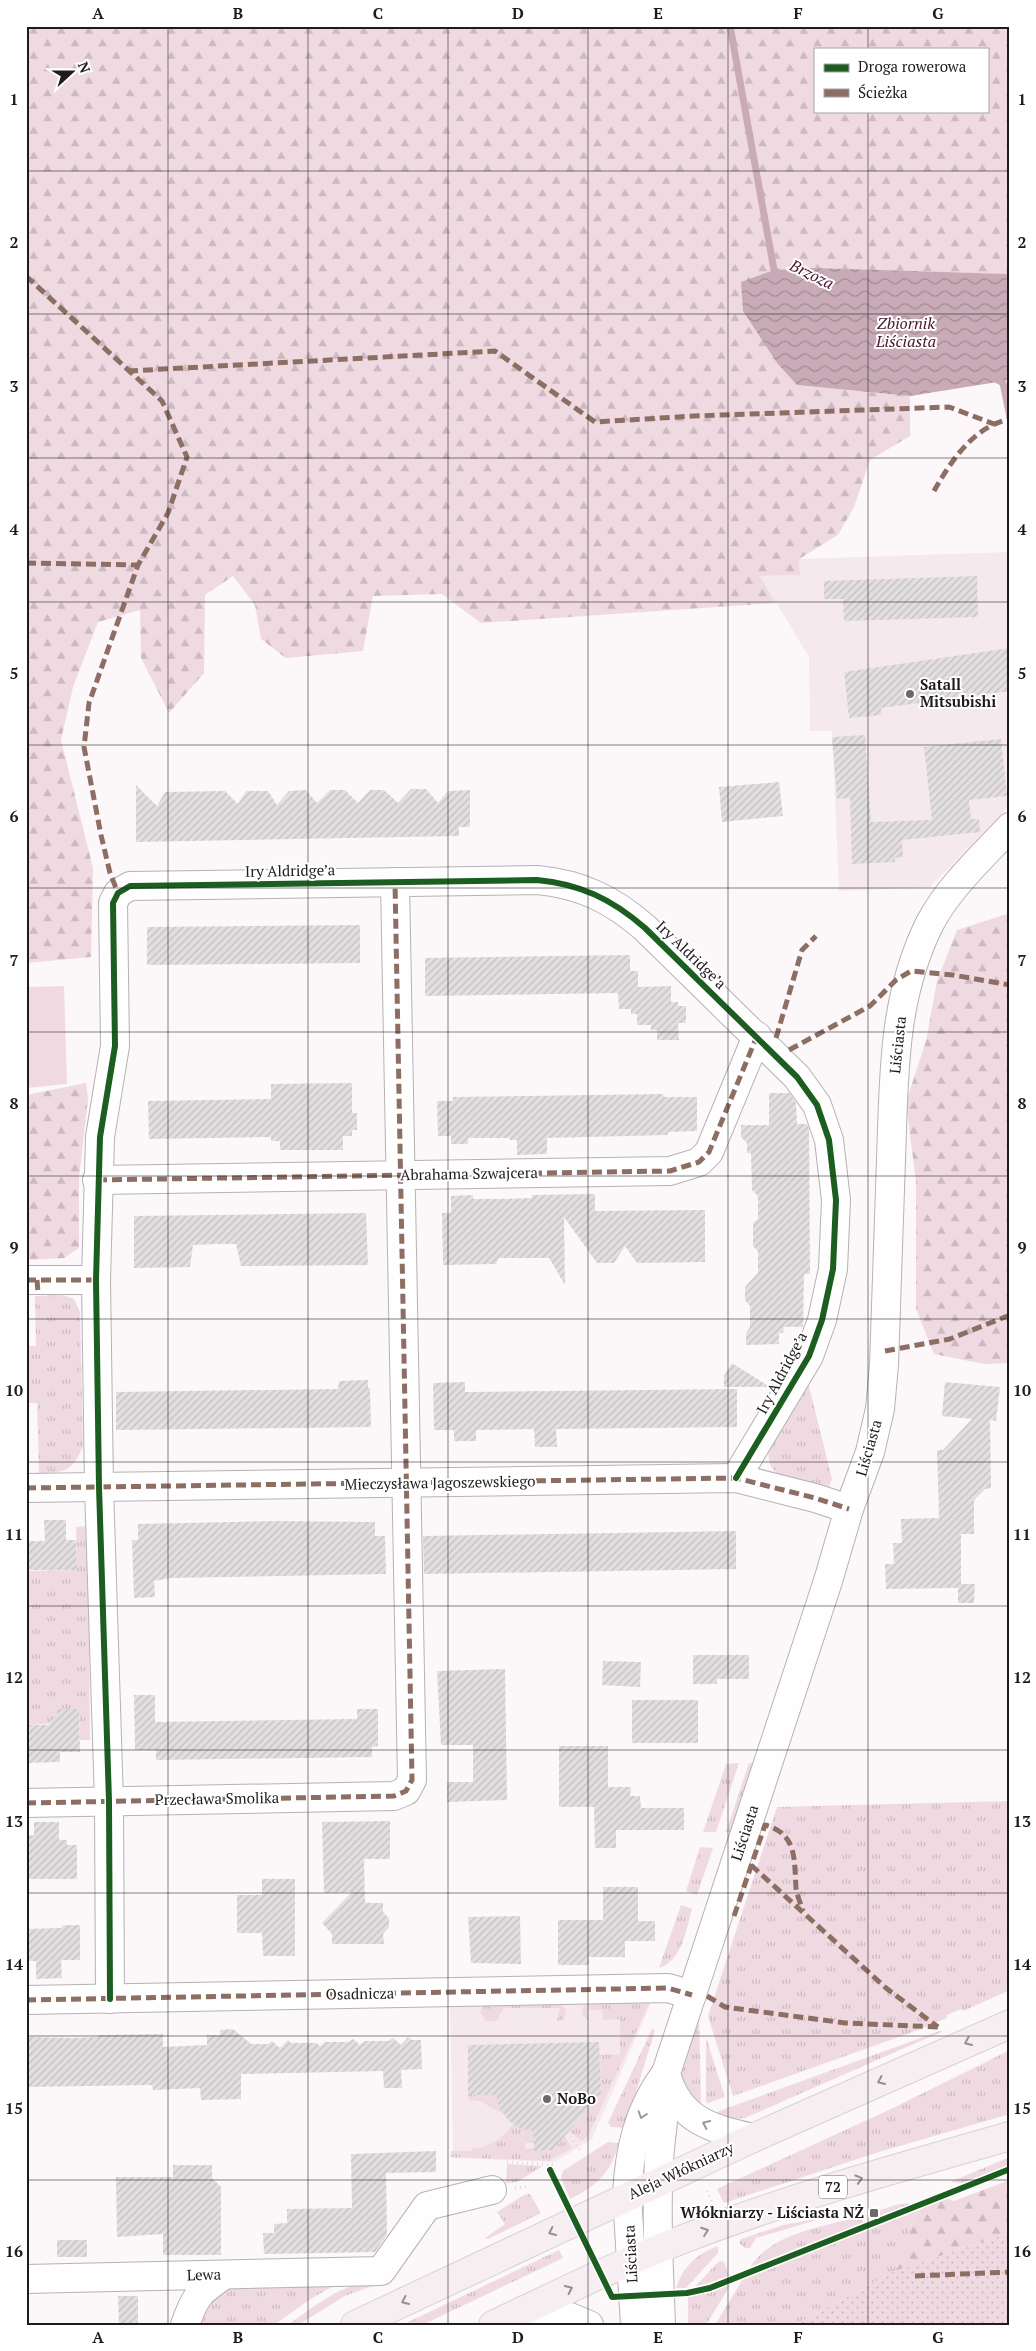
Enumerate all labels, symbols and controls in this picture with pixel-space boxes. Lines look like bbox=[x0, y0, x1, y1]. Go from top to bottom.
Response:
text: A bbox=[92, 2, 104, 24]
text: B bbox=[233, 2, 243, 24]
text: C bbox=[373, 2, 383, 24]
text: D bbox=[512, 2, 524, 24]
text: E bbox=[653, 2, 663, 24]
text: F bbox=[793, 2, 803, 24]
text: G bbox=[932, 2, 944, 24]
north arrow bbox=[48, 48, 98, 98]
legend bbox=[814, 48, 988, 112]
text: Droga rowerowa bbox=[858, 56, 967, 76]
text: N bbox=[74, 59, 96, 76]
text: Ścieżka bbox=[858, 82, 908, 102]
text: 1 bbox=[9, 88, 19, 110]
text: 1 bbox=[1017, 88, 1027, 110]
text: 2 bbox=[9, 231, 19, 253]
text: 2 bbox=[1017, 231, 1027, 253]
water label: Brzoza bbox=[785, 253, 838, 294]
water label: Zbiornik Liściasta bbox=[875, 312, 936, 352]
text: 3 bbox=[9, 375, 19, 397]
text: 3 bbox=[1017, 375, 1027, 397]
text: 4 bbox=[9, 518, 19, 540]
text: 4 bbox=[1017, 518, 1027, 540]
text: 5 bbox=[9, 662, 19, 684]
text: 5 bbox=[1017, 662, 1027, 684]
place label: Satall Mitsubishi bbox=[920, 674, 996, 711]
marker: Satall Mitsubishi bbox=[904, 688, 916, 700]
text: 6 bbox=[9, 805, 19, 827]
text: 6 bbox=[1017, 805, 1027, 827]
street label: Iry Aldridge’a bbox=[245, 859, 336, 881]
street label: Iry Aldridge’a bbox=[652, 916, 731, 993]
text: 7 bbox=[9, 949, 19, 971]
text: 7 bbox=[1017, 949, 1027, 971]
street label: Liściasta bbox=[884, 1015, 910, 1075]
text: 8 bbox=[9, 1092, 19, 1114]
text: 8 bbox=[1017, 1092, 1027, 1114]
street label: Abrahama Szwajcera bbox=[400, 1162, 539, 1184]
text: 9 bbox=[9, 1236, 19, 1258]
text: 9 bbox=[1017, 1236, 1027, 1258]
street label: Iry Aldridge’a bbox=[751, 1328, 811, 1417]
text: 10 bbox=[5, 1379, 23, 1401]
text: 10 bbox=[1013, 1379, 1031, 1401]
street label: Liściasta bbox=[850, 1417, 886, 1478]
street label: Mieczysława Jagoszewskiego bbox=[344, 1470, 536, 1494]
text: 11 bbox=[5, 1523, 23, 1545]
text: 11 bbox=[1013, 1523, 1031, 1545]
text: 12 bbox=[5, 1666, 23, 1688]
text: 12 bbox=[1013, 1666, 1031, 1688]
street label: Przecława Smolika bbox=[155, 1787, 280, 1809]
street label: Liściasta bbox=[726, 1802, 763, 1863]
text: 13 bbox=[5, 1810, 23, 1832]
text: 13 bbox=[1013, 1810, 1031, 1832]
text: 14 bbox=[5, 1953, 23, 1975]
text: 14 bbox=[1013, 1953, 1031, 1975]
street label: Osadnicza bbox=[326, 1982, 395, 2004]
one-way arrow bbox=[964, 2036, 973, 2047]
one-way arrow bbox=[877, 2074, 886, 2085]
place label: NoBo bbox=[557, 2088, 596, 2108]
marker: NoBo bbox=[541, 2093, 553, 2105]
text: 15 bbox=[5, 2097, 23, 2119]
text: 15 bbox=[1013, 2097, 1031, 2119]
one-way arrow bbox=[638, 2110, 648, 2118]
one-way arrow bbox=[702, 2120, 711, 2130]
street label: Aleja Włókniarzy bbox=[625, 2137, 737, 2203]
one-way arrow bbox=[854, 2175, 863, 2185]
road number: 72 bbox=[819, 2176, 847, 2198]
place label: Włókniarzy - Liściasta NŻ bbox=[680, 2202, 864, 2222]
marker: Włókniarzy - Liściasta NŻ bbox=[868, 2207, 880, 2219]
street label: Liściasta bbox=[618, 2224, 642, 2284]
one-way arrow bbox=[548, 2226, 557, 2236]
one-way arrow bbox=[700, 2227, 709, 2237]
text: 16 bbox=[5, 2240, 23, 2262]
text: 16 bbox=[1013, 2240, 1031, 2262]
street label: Lewa bbox=[186, 2263, 222, 2285]
one-way arrow bbox=[564, 2285, 573, 2295]
one-way arrow bbox=[401, 2295, 410, 2305]
text: A bbox=[92, 2326, 104, 2348]
text: B bbox=[233, 2326, 243, 2348]
text: C bbox=[373, 2326, 383, 2348]
text: D bbox=[512, 2326, 524, 2348]
text: E bbox=[653, 2326, 663, 2348]
text: F bbox=[793, 2326, 803, 2348]
text: G bbox=[932, 2326, 944, 2348]

